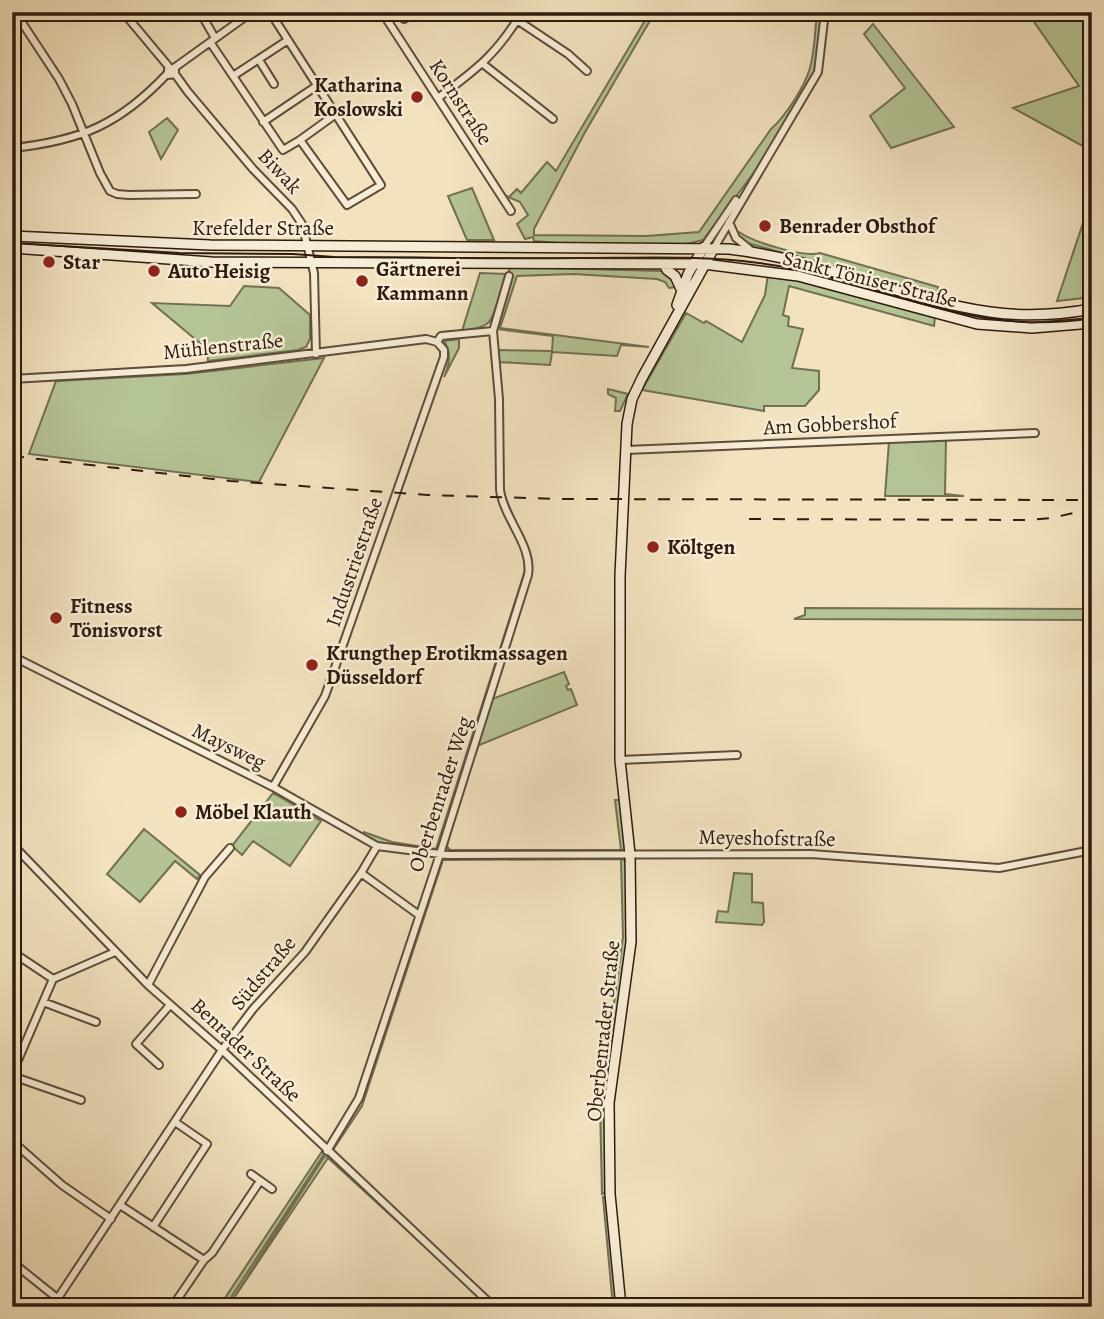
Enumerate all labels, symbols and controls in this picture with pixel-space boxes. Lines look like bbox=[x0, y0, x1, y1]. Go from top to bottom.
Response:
street label: Kornstraße bbox=[423, 54, 499, 150]
place label: Katharina Koslowski bbox=[313, 71, 404, 123]
marker: Katharina Koslowski bbox=[409, 89, 425, 105]
street label: Biwak bbox=[252, 142, 309, 200]
place label: Benrader Obsthof bbox=[779, 212, 938, 240]
street label: Krefelder Straße bbox=[192, 214, 334, 242]
marker: Benrader Obsthof bbox=[757, 218, 773, 234]
street label: Sankt Töniser Straße bbox=[780, 244, 960, 314]
place label: Star bbox=[63, 248, 100, 276]
marker: Star bbox=[41, 254, 57, 270]
place label: Gärtnerei Kammann bbox=[376, 255, 469, 307]
place label: Auto Heisig bbox=[167, 257, 270, 285]
marker: Auto Heisig bbox=[146, 263, 162, 279]
marker: Gärtnerei Kammann bbox=[354, 273, 370, 289]
street label: Mühlenstraße bbox=[161, 326, 285, 366]
street label: Am Gobbershof bbox=[762, 406, 900, 442]
street label: Industriestraße bbox=[319, 494, 389, 630]
place label: Költgen bbox=[667, 533, 735, 561]
marker: Költgen bbox=[645, 539, 661, 555]
place label: Fitness Tönisvorst bbox=[70, 592, 163, 644]
marker: Fitness Tönisvorst bbox=[48, 610, 64, 626]
place label: Krungthep Erotikmassagen Düsseldorf bbox=[326, 639, 568, 691]
marker: Krungthep Erotikmassagen Düsseldorf bbox=[304, 657, 320, 673]
street label: Oberbenrader Weg bbox=[402, 712, 479, 876]
street label: Maysweg bbox=[187, 716, 271, 776]
place label: Möbel Klauth bbox=[195, 798, 312, 826]
marker: Möbel Klauth bbox=[173, 804, 189, 820]
street label: Meyeshofstraße bbox=[698, 823, 836, 853]
street label: Südstraße bbox=[224, 930, 302, 1016]
street label: Oberbenrader Straße bbox=[580, 939, 626, 1123]
street label: Benrader Straße bbox=[185, 992, 307, 1108]

